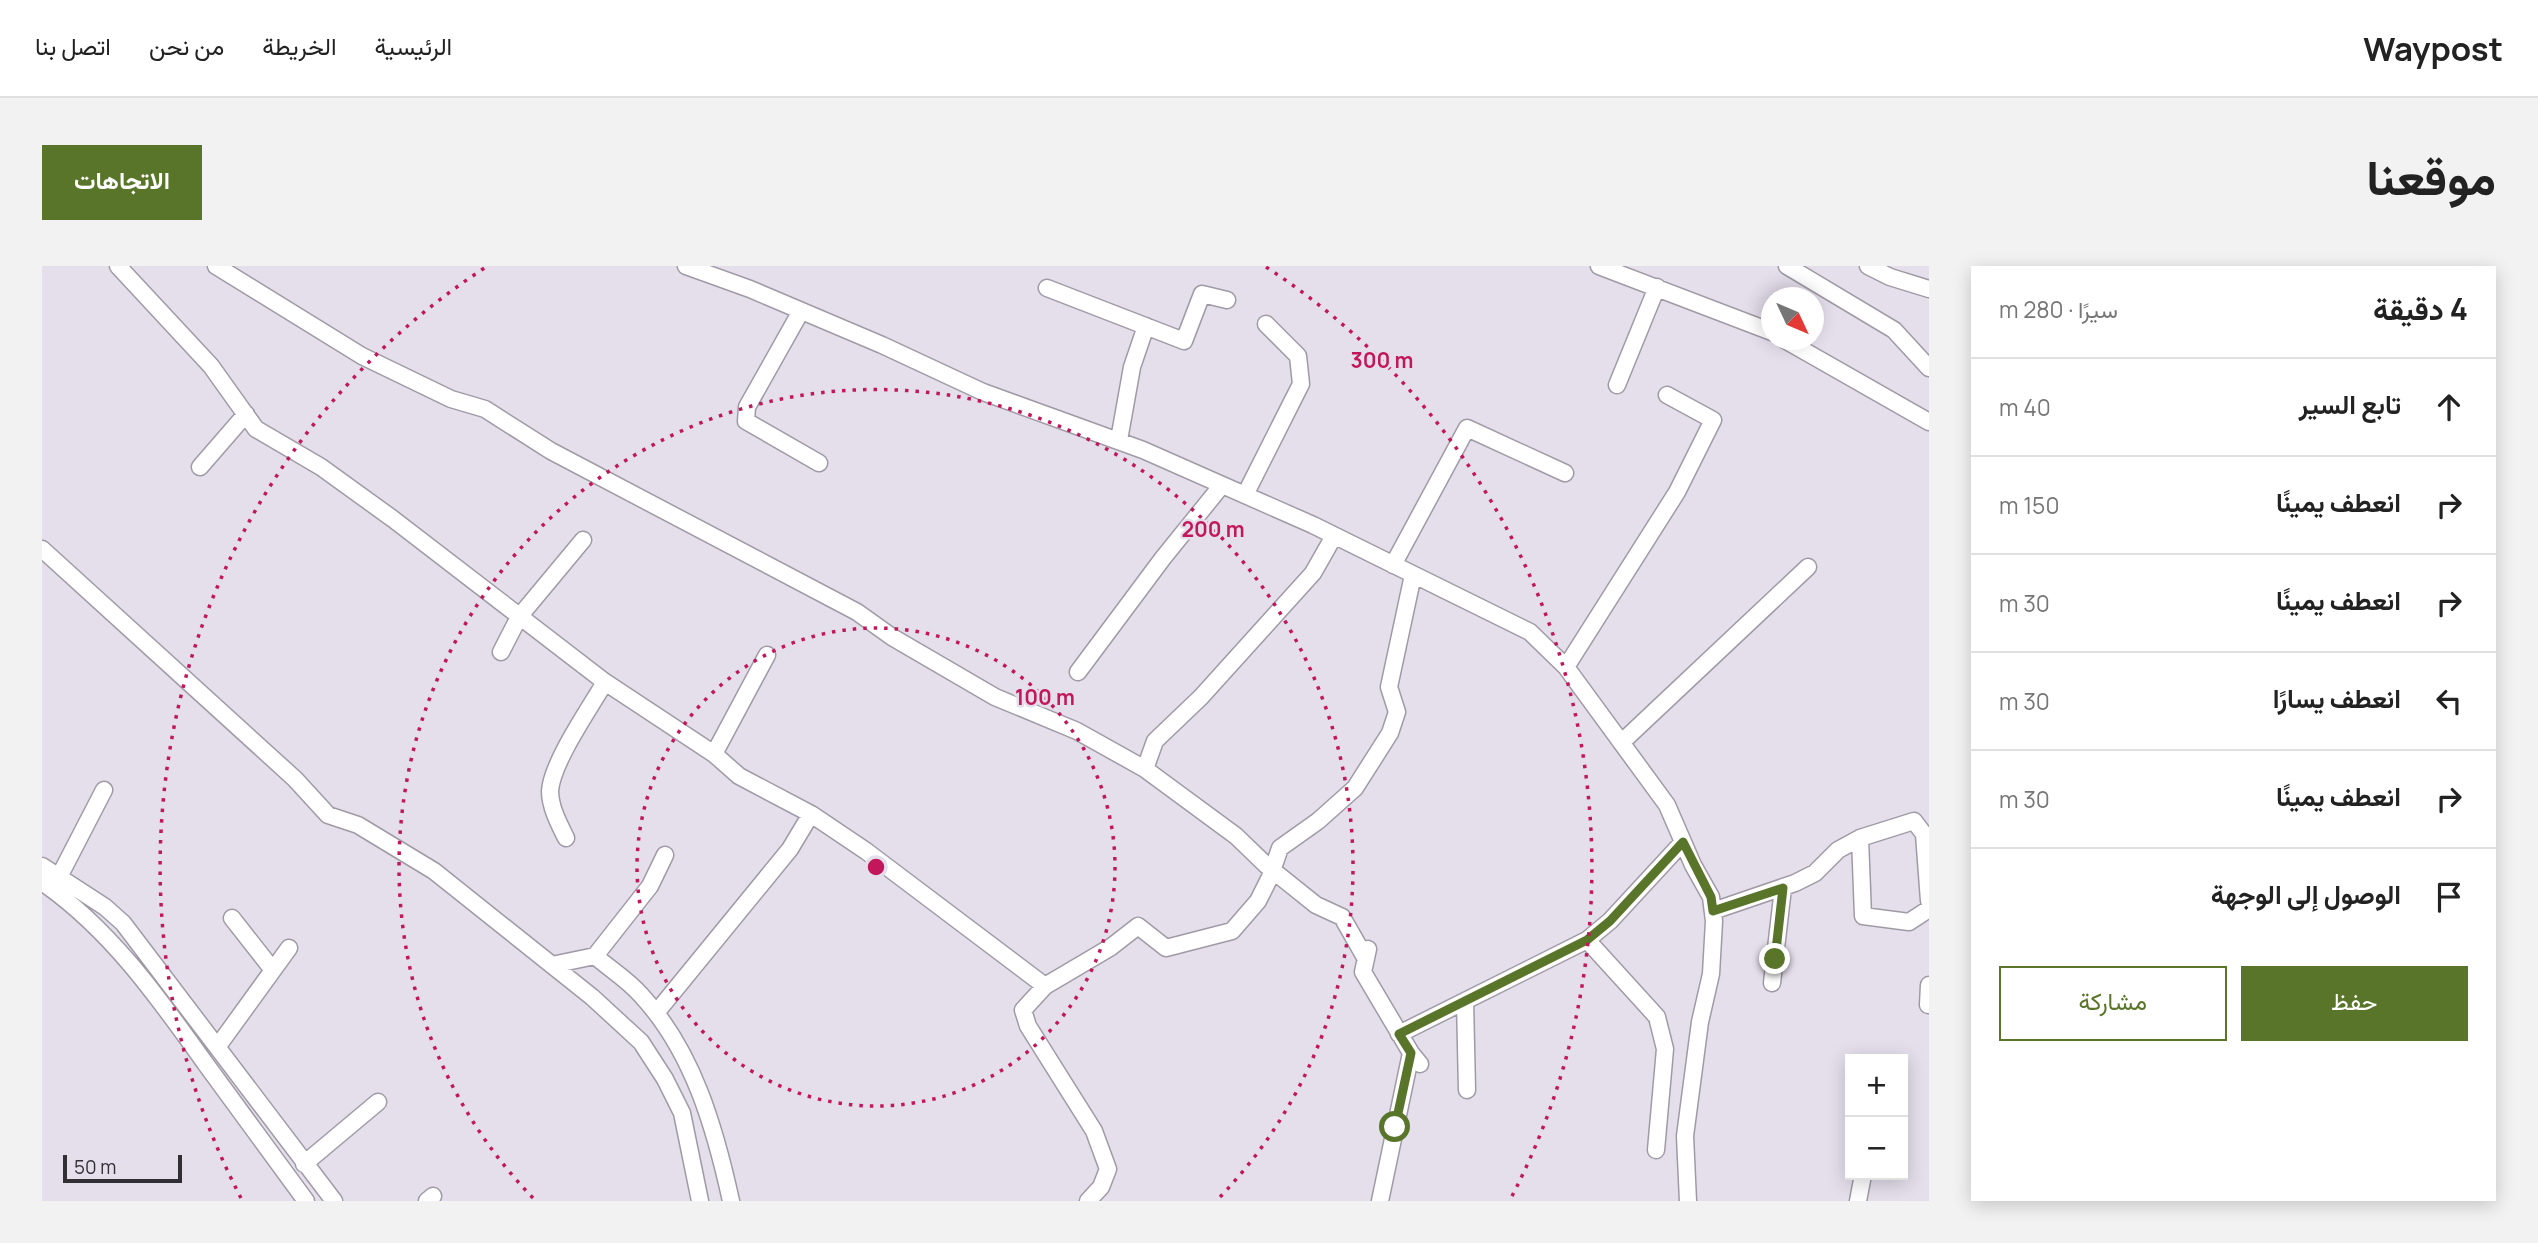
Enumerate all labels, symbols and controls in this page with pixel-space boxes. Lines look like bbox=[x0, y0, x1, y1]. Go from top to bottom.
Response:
text: Waypost bbox=[2363, 26, 2503, 71]
text: اتصل بنا bbox=[35, 29, 111, 62]
text: من نحن bbox=[149, 29, 224, 62]
text: الخريطة bbox=[262, 29, 337, 62]
text: الرئيسية bbox=[375, 29, 452, 62]
text: موقعنا bbox=[2366, 143, 2496, 210]
button: الاتجاهات bbox=[42, 145, 202, 220]
north arrow bbox=[1761, 287, 1824, 350]
text: 4 دقيقة bbox=[2373, 288, 2468, 329]
text: سيرًا · 280 m bbox=[1999, 293, 2118, 325]
text: 300 m bbox=[1351, 346, 1413, 374]
text: تابع السير bbox=[2299, 386, 2401, 422]
icon: ahead bbox=[2430, 388, 2468, 426]
text: 40 m bbox=[1999, 391, 2051, 423]
text: انعطف يمينًا bbox=[2276, 484, 2401, 520]
icon: right bbox=[2430, 486, 2468, 524]
text: 150 m bbox=[1999, 489, 2059, 521]
text: 200 m bbox=[1181, 515, 1245, 543]
text: انعطف يمينًا bbox=[2276, 582, 2401, 618]
icon: right bbox=[2430, 584, 2468, 622]
text: 30 m bbox=[1999, 587, 2050, 619]
text: انعطف يسارًا bbox=[2273, 680, 2401, 716]
icon: left bbox=[2430, 682, 2468, 720]
text: 100 m bbox=[1015, 683, 1075, 711]
text: 30 m bbox=[1999, 685, 2050, 717]
text: انعطف يمينًا bbox=[2276, 778, 2401, 814]
icon: right bbox=[2430, 780, 2468, 818]
text: 30 m bbox=[1999, 783, 2050, 815]
centre of rings bbox=[864, 855, 888, 879]
text: الوصول إلى الوجهة bbox=[2211, 876, 2401, 912]
icon: arrive bbox=[2430, 878, 2468, 916]
route end bbox=[1759, 943, 1790, 974]
button: مشاركة bbox=[1999, 966, 2227, 1041]
button: حفظ bbox=[2241, 966, 2468, 1041]
map controls bbox=[1845, 1054, 1908, 1180]
button: + bbox=[1845, 1054, 1908, 1117]
route start bbox=[1379, 1111, 1410, 1142]
button: − bbox=[1845, 1117, 1908, 1180]
scale bar bbox=[63, 1152, 182, 1184]
text: 50 m bbox=[74, 1154, 116, 1180]

